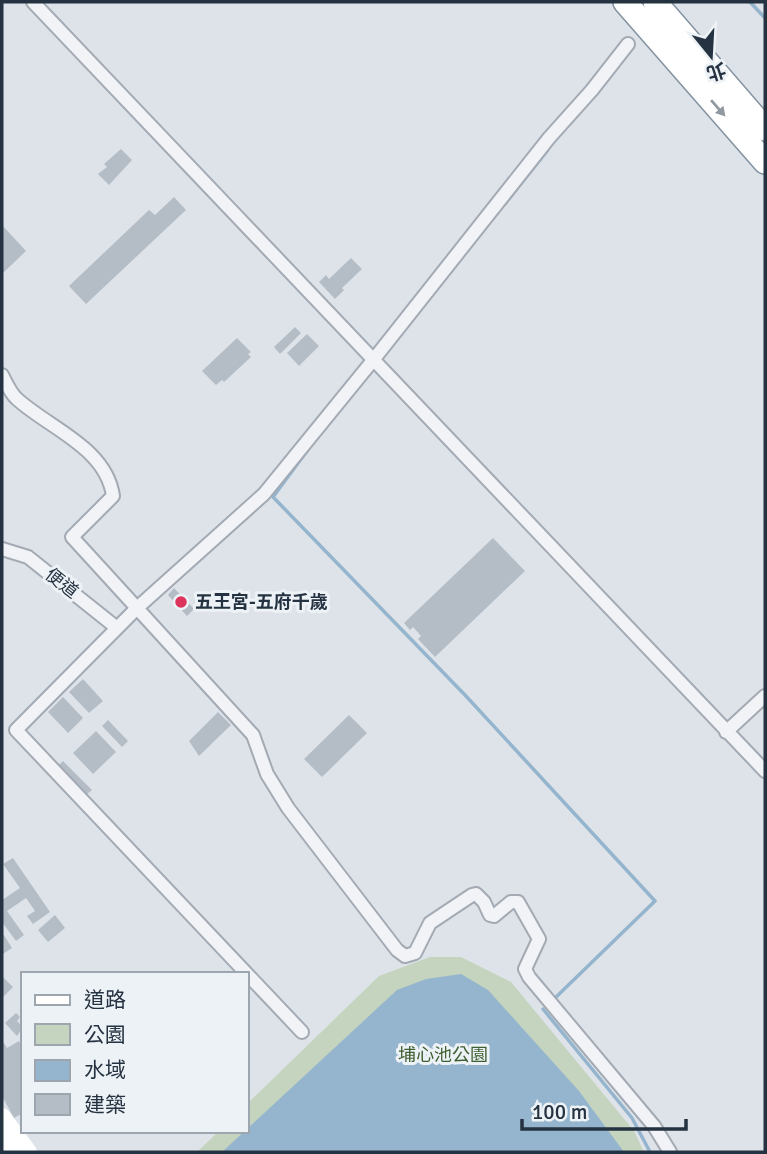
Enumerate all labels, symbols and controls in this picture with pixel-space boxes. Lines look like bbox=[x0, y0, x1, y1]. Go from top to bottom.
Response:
north arrow bbox=[676, 21, 746, 91]
text: 北 bbox=[703, 57, 729, 86]
one-way arrow bbox=[710, 99, 726, 117]
street label: 便道 bbox=[41, 563, 83, 603]
place label: 五王宮-五府千歲 bbox=[195, 591, 328, 613]
marker: 五王宮-五府千歲 bbox=[173, 594, 189, 610]
legend bbox=[21, 972, 248, 1133]
text: 道路 bbox=[84, 987, 126, 1013]
text: 公園 bbox=[84, 1022, 126, 1048]
park label: 埔心池公園 bbox=[398, 1044, 488, 1066]
text: 水域 bbox=[84, 1057, 126, 1083]
scale bar bbox=[522, 1088, 686, 1132]
text: 建築 bbox=[84, 1092, 126, 1118]
text: 100 m bbox=[532, 1099, 587, 1125]

